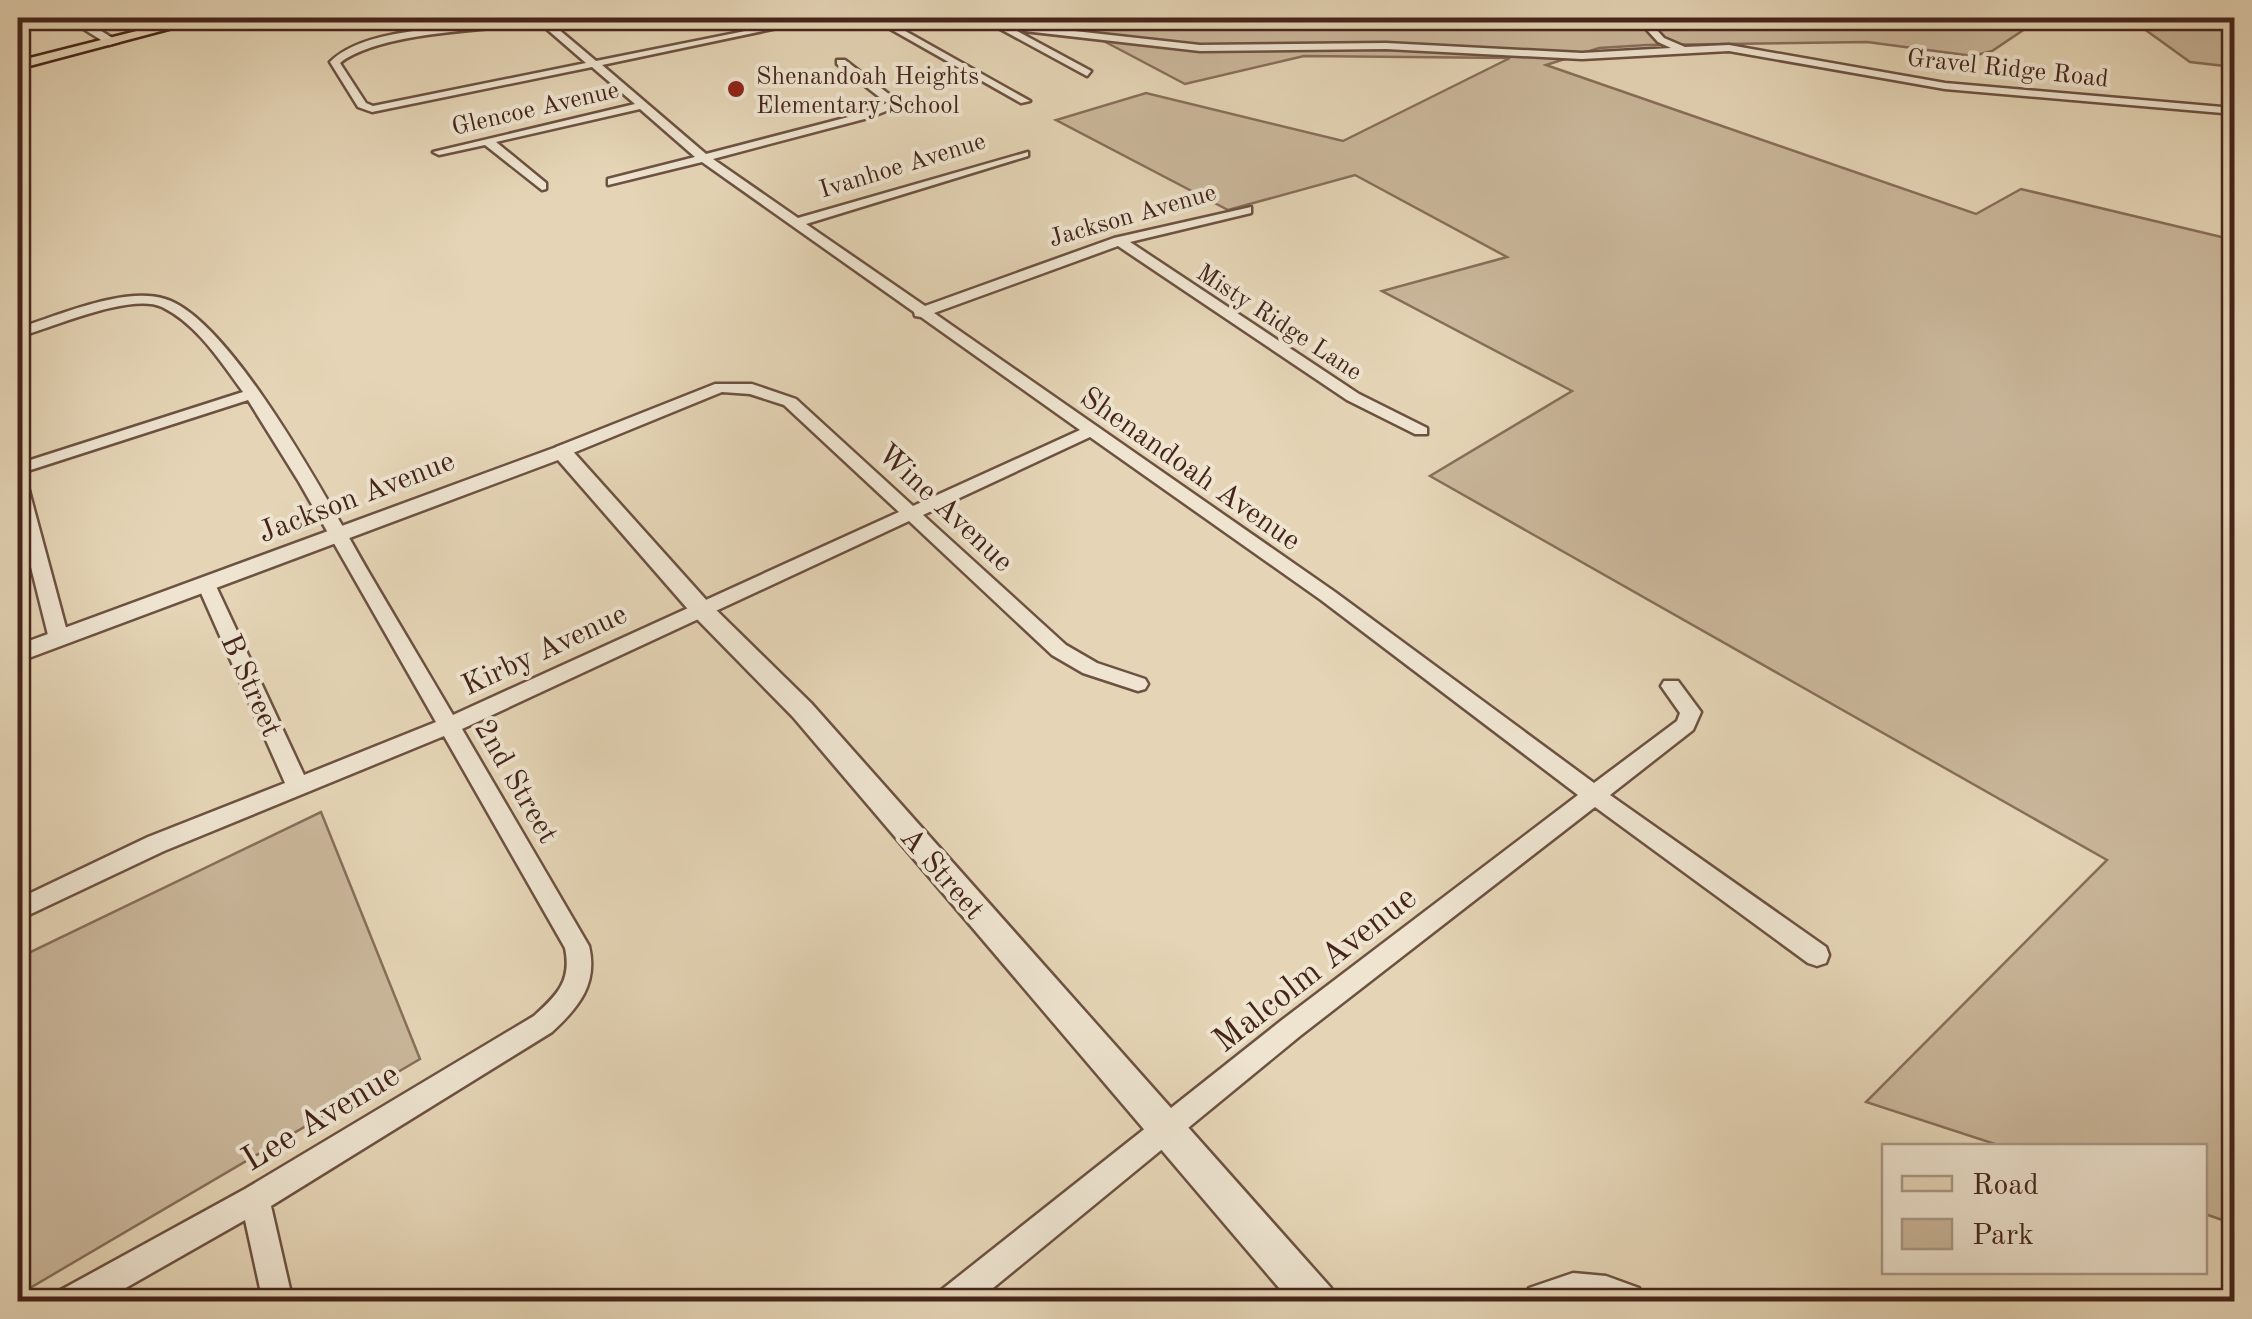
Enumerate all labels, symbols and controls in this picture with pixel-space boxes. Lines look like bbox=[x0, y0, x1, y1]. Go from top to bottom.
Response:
street label: Gravel Ridge Road bbox=[1906, 46, 2110, 93]
place label: Shenandoah Heights Elementary School bbox=[756, 65, 979, 119]
street label: Glencoe Avenue bbox=[449, 78, 622, 141]
marker: Shenandoah Heights Elementary School bbox=[725, 78, 747, 100]
street label: Ivanhoe Avenue bbox=[817, 129, 989, 203]
street label: Jackson Avenue bbox=[1046, 181, 1219, 252]
street label: Misty Ridge Lane bbox=[1192, 261, 1366, 386]
street label: Shenandoah Avenue bbox=[1074, 382, 1305, 557]
street label: Wine Avenue bbox=[871, 439, 1018, 578]
street label: Jackson Avenue bbox=[254, 447, 459, 549]
street label: Kirby Avenue bbox=[458, 600, 632, 702]
street label: B Street bbox=[214, 630, 286, 742]
street label: 2nd Street bbox=[468, 715, 563, 849]
street label: A Street bbox=[894, 823, 989, 926]
street label: Malcolm Avenue bbox=[1207, 880, 1424, 1060]
street label: Lee Avenue bbox=[237, 1058, 406, 1179]
legend bbox=[1882, 1144, 2207, 1274]
text: Road bbox=[1972, 1171, 2039, 1201]
text: Park bbox=[1972, 1221, 2034, 1251]

